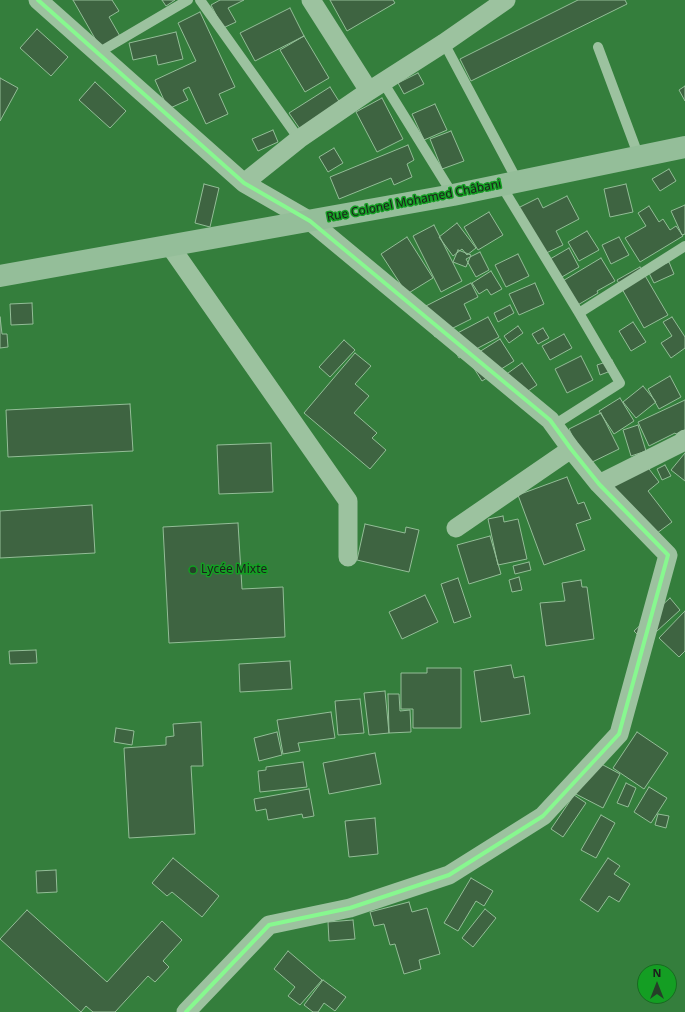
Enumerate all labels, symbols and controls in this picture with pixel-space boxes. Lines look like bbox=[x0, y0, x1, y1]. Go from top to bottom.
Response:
street label: Rue Colonel Mohamed Châbani bbox=[326, 177, 502, 225]
place label: Lycée Mixte bbox=[201, 563, 267, 577]
marker: Lycée Mixte bbox=[188, 565, 198, 575]
north arrow bbox=[637, 964, 677, 1004]
text: N bbox=[653, 965, 661, 980]

